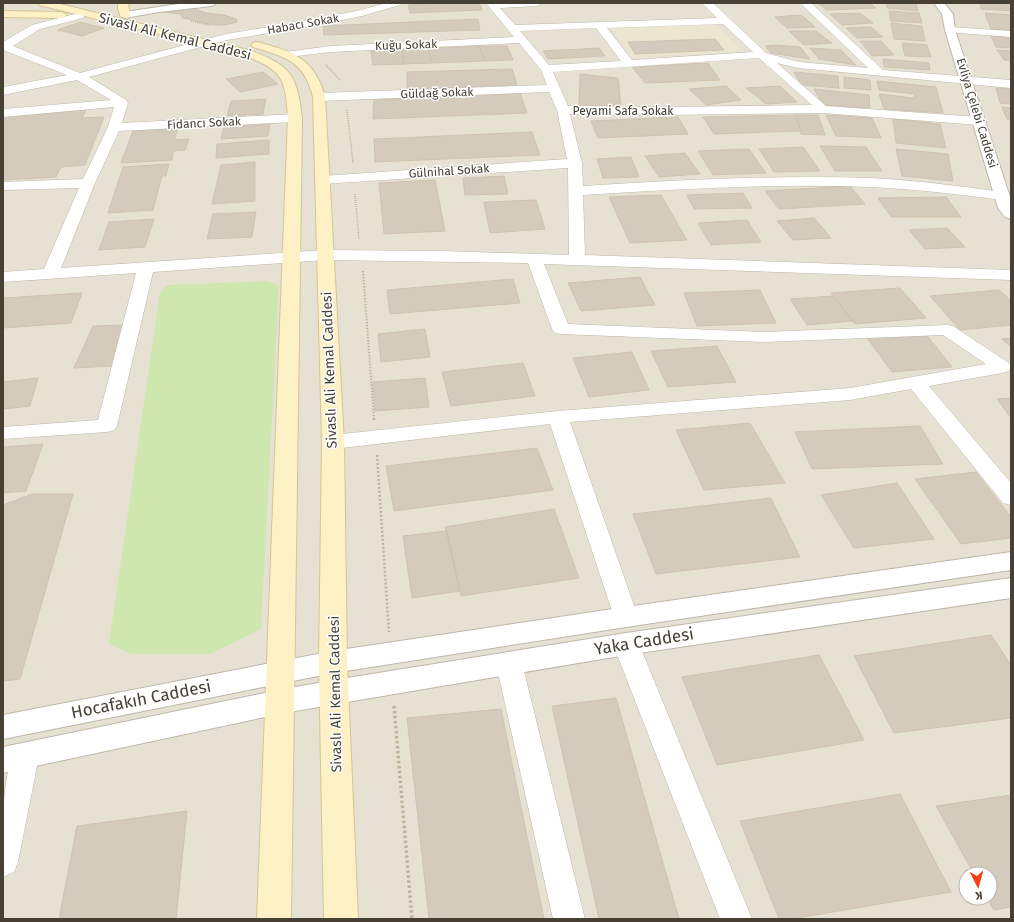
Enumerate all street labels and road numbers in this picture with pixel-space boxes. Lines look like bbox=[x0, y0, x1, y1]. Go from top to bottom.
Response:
street label: Sivaslı Ali Kemal Caddesi bbox=[97, 9, 253, 64]
street label: Habacı Sokak bbox=[266, 11, 341, 37]
street label: Kuğu Sokak bbox=[375, 37, 438, 53]
street label: Evliya Çelebi Caddesi bbox=[954, 56, 1000, 170]
street label: Güldağ Sokak bbox=[400, 85, 475, 101]
street label: Peyami Safa Sokak bbox=[573, 104, 674, 118]
street label: Fidancı Sokak bbox=[167, 114, 242, 132]
street label: Gülnihal Sokak bbox=[408, 161, 491, 181]
street label: Sivaslı Ali Kemal Caddesi bbox=[318, 291, 341, 449]
street label: Sivaslı Ali Kemal Caddesi bbox=[326, 615, 345, 773]
street label: Yaka Caddesi bbox=[593, 623, 695, 660]
street label: Hocafakıh Caddesi bbox=[69, 676, 213, 723]

